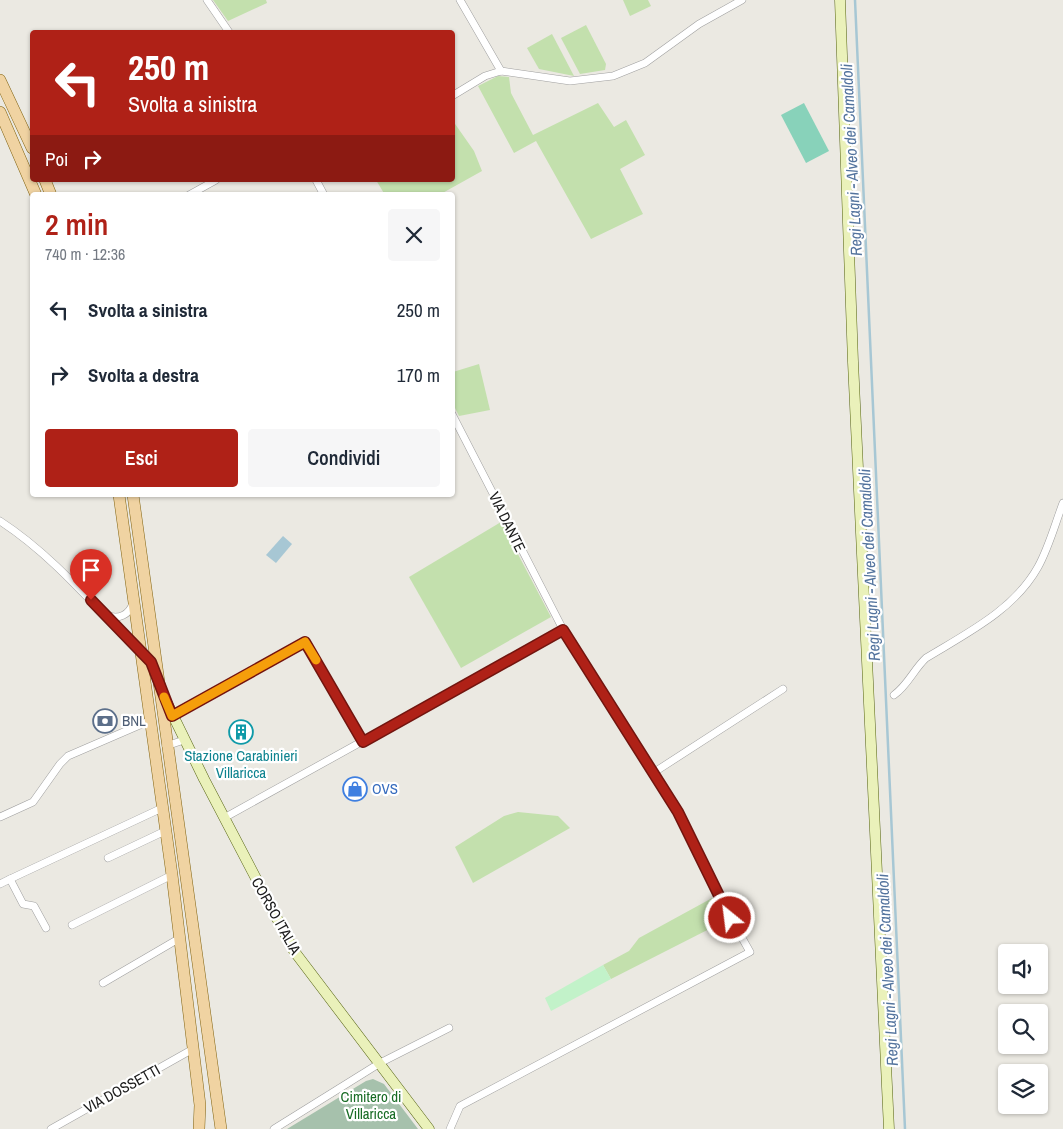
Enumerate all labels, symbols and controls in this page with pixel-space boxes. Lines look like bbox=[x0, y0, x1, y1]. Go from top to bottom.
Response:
text: 250 m bbox=[128, 44, 209, 91]
icon: left bbox=[45, 50, 110, 115]
water label: Regi Lagni - Alveo dei Camaldoli bbox=[835, 63, 867, 257]
text: Svolta a sinistra bbox=[128, 89, 257, 119]
icon: right bbox=[78, 145, 106, 173]
text: Poi bbox=[45, 146, 68, 172]
text: 2 min bbox=[45, 204, 108, 244]
button: close bbox=[388, 209, 440, 261]
text: 740 m · 12:36 bbox=[45, 243, 125, 265]
icon: left bbox=[45, 296, 73, 324]
text: Svolta a sinistra bbox=[88, 297, 208, 323]
text: 250 m bbox=[397, 297, 440, 323]
icon: right bbox=[45, 361, 73, 389]
text: Svolta a destra bbox=[88, 362, 199, 388]
text: 170 m bbox=[397, 362, 440, 388]
button: Esci bbox=[45, 429, 238, 487]
button: Condividi bbox=[248, 429, 440, 487]
water label: Regi Lagni - Alveo dei Camaldoli bbox=[853, 468, 885, 662]
street label: VIA DANTE bbox=[484, 488, 531, 555]
pin bbox=[70, 549, 112, 600]
icon: arrive bbox=[77, 556, 105, 584]
bank icon: BNL bbox=[92, 708, 118, 734]
place label: BNL bbox=[122, 710, 146, 731]
building icon: Stazione Carabinieri Villaricca bbox=[228, 719, 254, 745]
place label: Stazione Carabinieri Villaricca bbox=[184, 745, 298, 783]
shop icon: OVS bbox=[342, 776, 368, 802]
place label: OVS bbox=[372, 778, 398, 799]
street label: CORSO ITALIA bbox=[247, 873, 307, 959]
water label: Regi Lagni - Alveo dei Camaldoli bbox=[871, 873, 903, 1067]
position arrow bbox=[703, 891, 755, 943]
map controls bbox=[998, 944, 1048, 1114]
button: sound bbox=[998, 944, 1048, 994]
button: search bbox=[998, 1004, 1048, 1054]
street label: VIA DOSSETTI bbox=[80, 1059, 164, 1118]
button: layers bbox=[998, 1064, 1048, 1114]
park label: Cimitero di Villaricca bbox=[341, 1086, 401, 1124]

